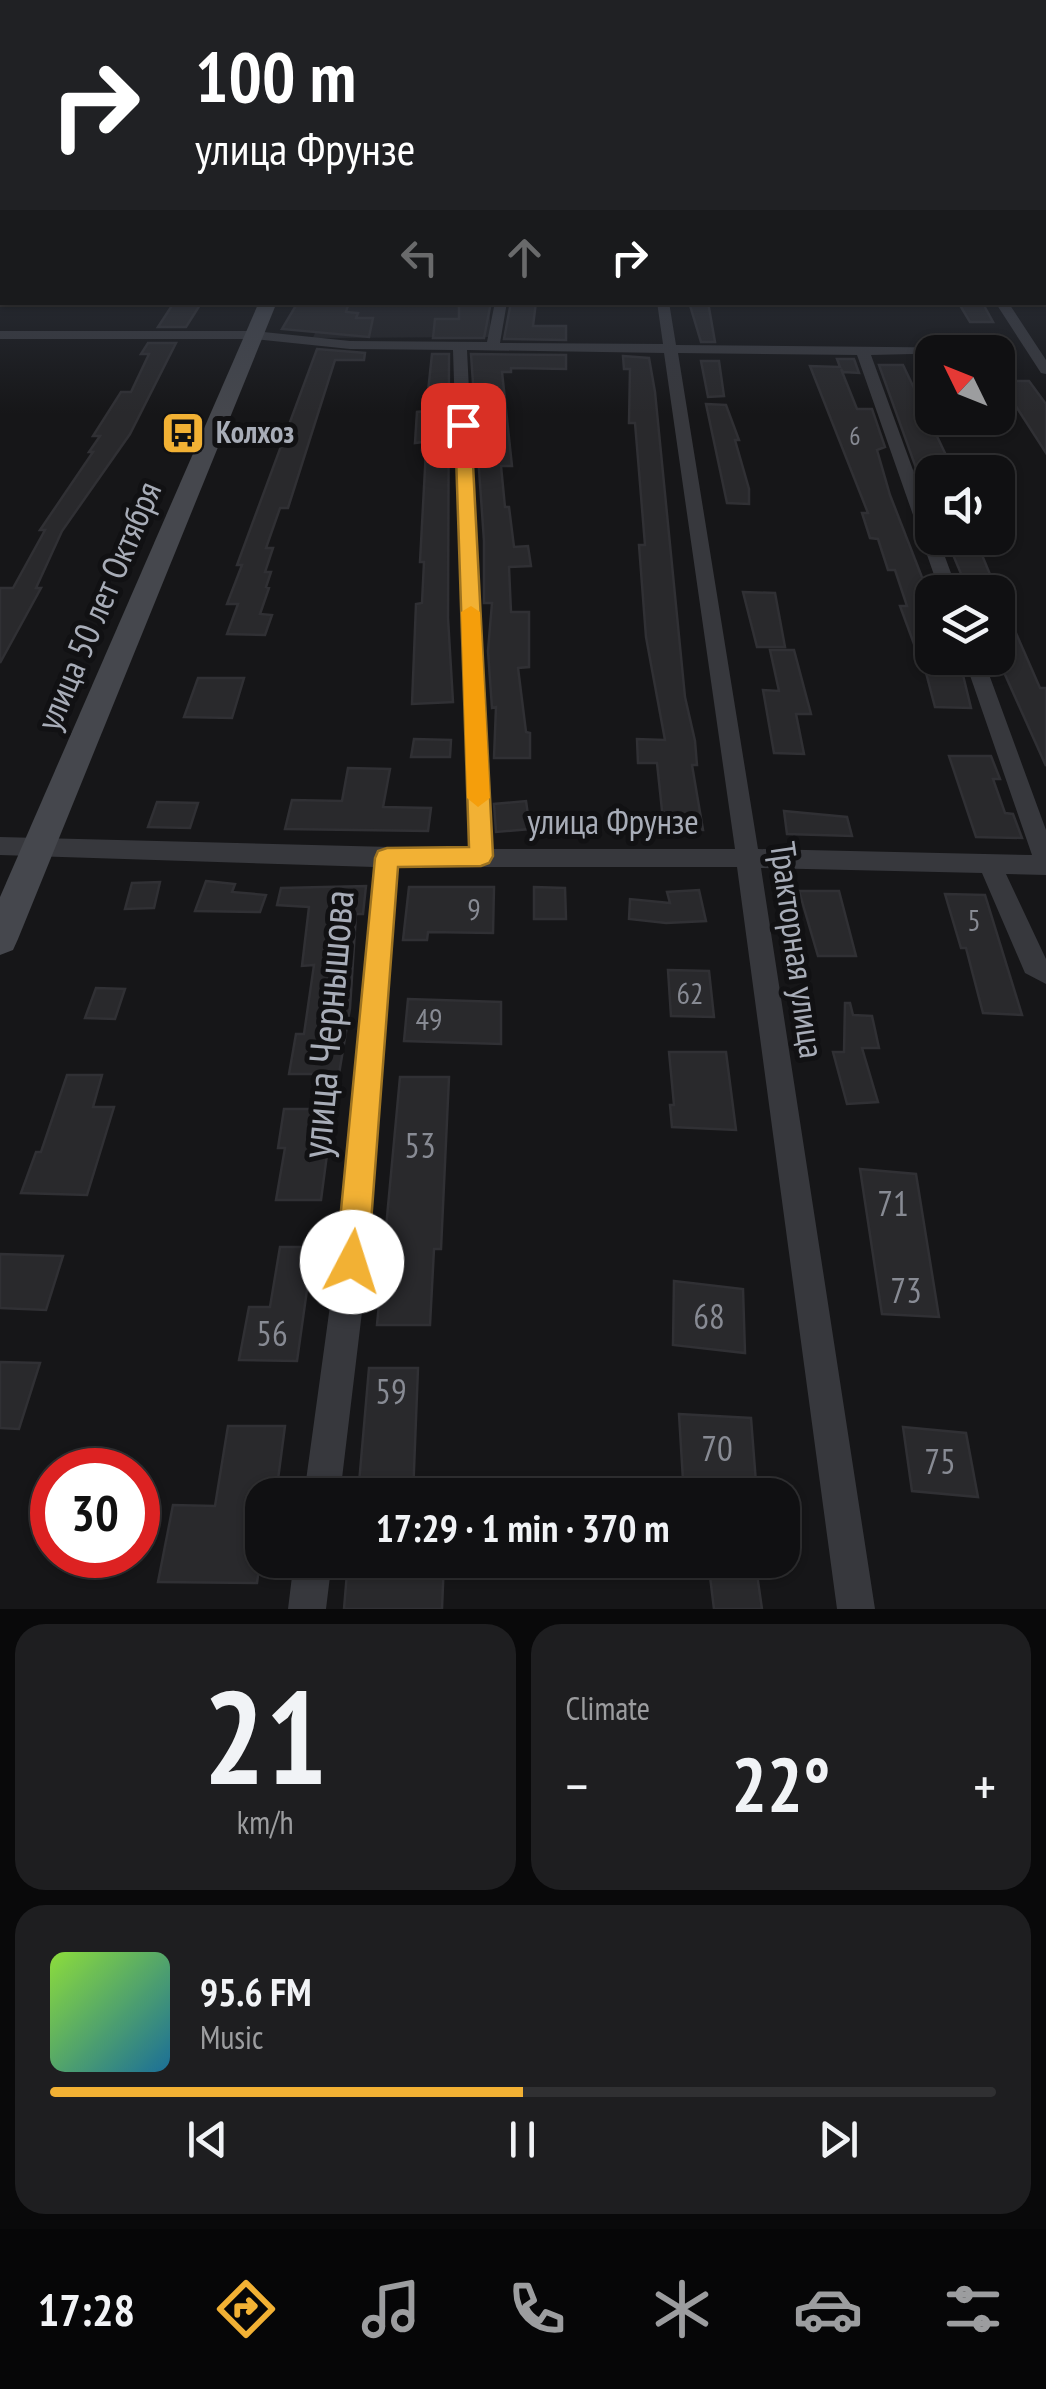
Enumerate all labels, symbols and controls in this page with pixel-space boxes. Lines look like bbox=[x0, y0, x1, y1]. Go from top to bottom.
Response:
text: 100 m bbox=[195, 31, 356, 121]
icon: right bbox=[30, 40, 160, 170]
text: улица Фрунзе bbox=[195, 119, 415, 177]
icon: left bbox=[392, 230, 447, 285]
icon: ahead bbox=[497, 230, 552, 285]
icon: right bbox=[602, 230, 657, 285]
north arrow bbox=[915, 335, 1015, 435]
map controls bbox=[915, 335, 1015, 675]
pin bbox=[421, 383, 506, 468]
icon: arrive bbox=[436, 398, 491, 453]
bus stop icon: Колхоз bbox=[160, 410, 206, 456]
place label: Колхоз bbox=[216, 412, 294, 451]
house number: 6 bbox=[849, 420, 861, 452]
button: sound bbox=[915, 455, 1015, 555]
street label: улица 50 лет Октября bbox=[25, 474, 171, 737]
button: layers bbox=[915, 575, 1015, 675]
street label: улица Фрунзе bbox=[527, 798, 699, 844]
street label: Тракторная улица bbox=[760, 839, 836, 1061]
street label: улица Чернышова bbox=[287, 888, 366, 1160]
house number: 9 bbox=[467, 889, 481, 928]
house number: 5 bbox=[967, 900, 981, 939]
house number: 62 bbox=[677, 973, 704, 1012]
house number: 49 bbox=[416, 999, 443, 1038]
house number: 53 bbox=[404, 1122, 436, 1168]
house number: 71 bbox=[877, 1180, 909, 1226]
position arrow bbox=[300, 1210, 404, 1314]
house number: 73 bbox=[890, 1267, 922, 1313]
house number: 68 bbox=[693, 1293, 725, 1339]
house number: 56 bbox=[256, 1310, 288, 1356]
house number: 59 bbox=[375, 1368, 407, 1414]
house number: 70 bbox=[701, 1425, 733, 1471]
house number: 75 bbox=[924, 1438, 956, 1484]
speed limit sign: 30 bbox=[30, 1448, 160, 1578]
text: 17:29 · 1 min · 370 m bbox=[376, 1503, 669, 1552]
text: 21 bbox=[203, 1652, 327, 1820]
text: Climate bbox=[566, 1687, 650, 1729]
text: 22° bbox=[731, 1736, 830, 1833]
text: − bbox=[566, 1750, 588, 1821]
text: + bbox=[973, 1750, 996, 1821]
text: km/h bbox=[237, 1801, 294, 1843]
text: 95.6 FM bbox=[200, 1967, 312, 2016]
text: Music bbox=[200, 2016, 263, 2058]
icon: previous bbox=[180, 2112, 235, 2167]
icon: pause bbox=[495, 2112, 550, 2167]
icon: next bbox=[811, 2112, 866, 2167]
icon: directions bbox=[211, 2274, 281, 2344]
icon: music bbox=[356, 2274, 426, 2344]
icon: phone bbox=[502, 2274, 572, 2344]
icon: climate bbox=[647, 2274, 717, 2344]
icon: car bbox=[793, 2274, 863, 2344]
icon: filters bbox=[938, 2274, 1008, 2344]
text: 17:28 bbox=[38, 2280, 135, 2338]

